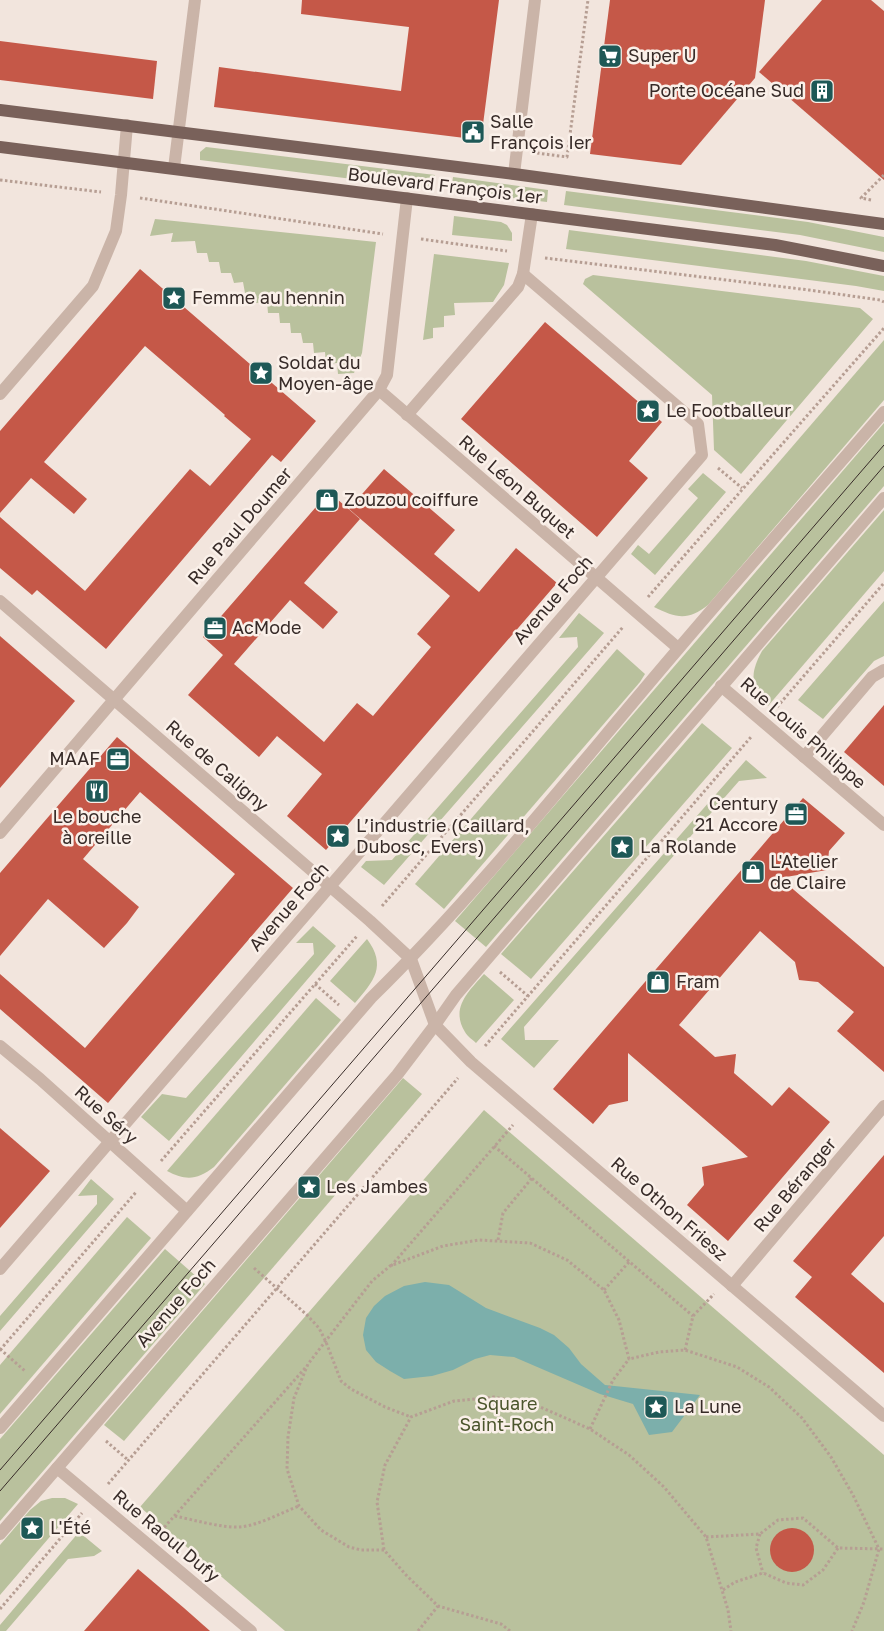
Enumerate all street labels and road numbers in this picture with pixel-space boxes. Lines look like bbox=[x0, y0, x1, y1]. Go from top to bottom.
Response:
street label: Boulevard François 1er bbox=[347, 162, 544, 208]
street label: Rue Léon Buquet bbox=[455, 430, 580, 543]
street label: Rue Paul Doumer bbox=[182, 462, 296, 589]
street label: Avenue Foch bbox=[508, 551, 597, 648]
street label: Rue Louis Philippe bbox=[736, 672, 871, 793]
street label: Rue de Caligny bbox=[162, 715, 273, 816]
street label: Avenue Foch bbox=[244, 858, 333, 955]
street label: Rue Séry bbox=[71, 1080, 143, 1148]
street label: Rue Béranger bbox=[748, 1133, 840, 1236]
street label: Rue Othon Friesz bbox=[607, 1152, 732, 1265]
street label: Avenue Foch bbox=[131, 1254, 220, 1351]
street label: Rue Raoul Dufy bbox=[109, 1484, 224, 1586]

